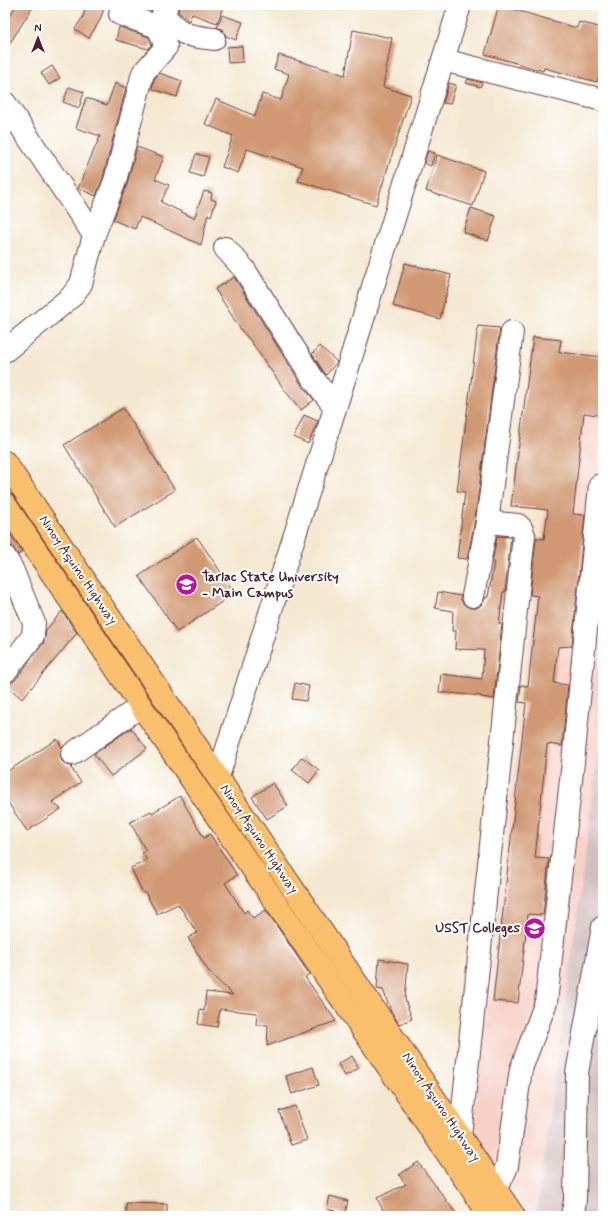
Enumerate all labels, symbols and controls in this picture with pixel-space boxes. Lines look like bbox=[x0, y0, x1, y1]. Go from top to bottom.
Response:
north arrow bbox=[18, 18, 58, 58]
text: N bbox=[34, 22, 42, 36]
street label: Ninoy Aquino Highway bbox=[35, 512, 121, 628]
place label: Tarlac State University - Main Campus bbox=[202, 568, 339, 602]
school or university icon: Tarlac State University - Main Campus bbox=[174, 572, 200, 598]
street label: Ninoy Aquino Highway bbox=[216, 781, 302, 897]
school or university icon: USST Colleges bbox=[522, 915, 548, 941]
place label: USST Colleges bbox=[435, 919, 521, 938]
street label: Ninoy Aquino Highway bbox=[398, 1049, 484, 1165]

